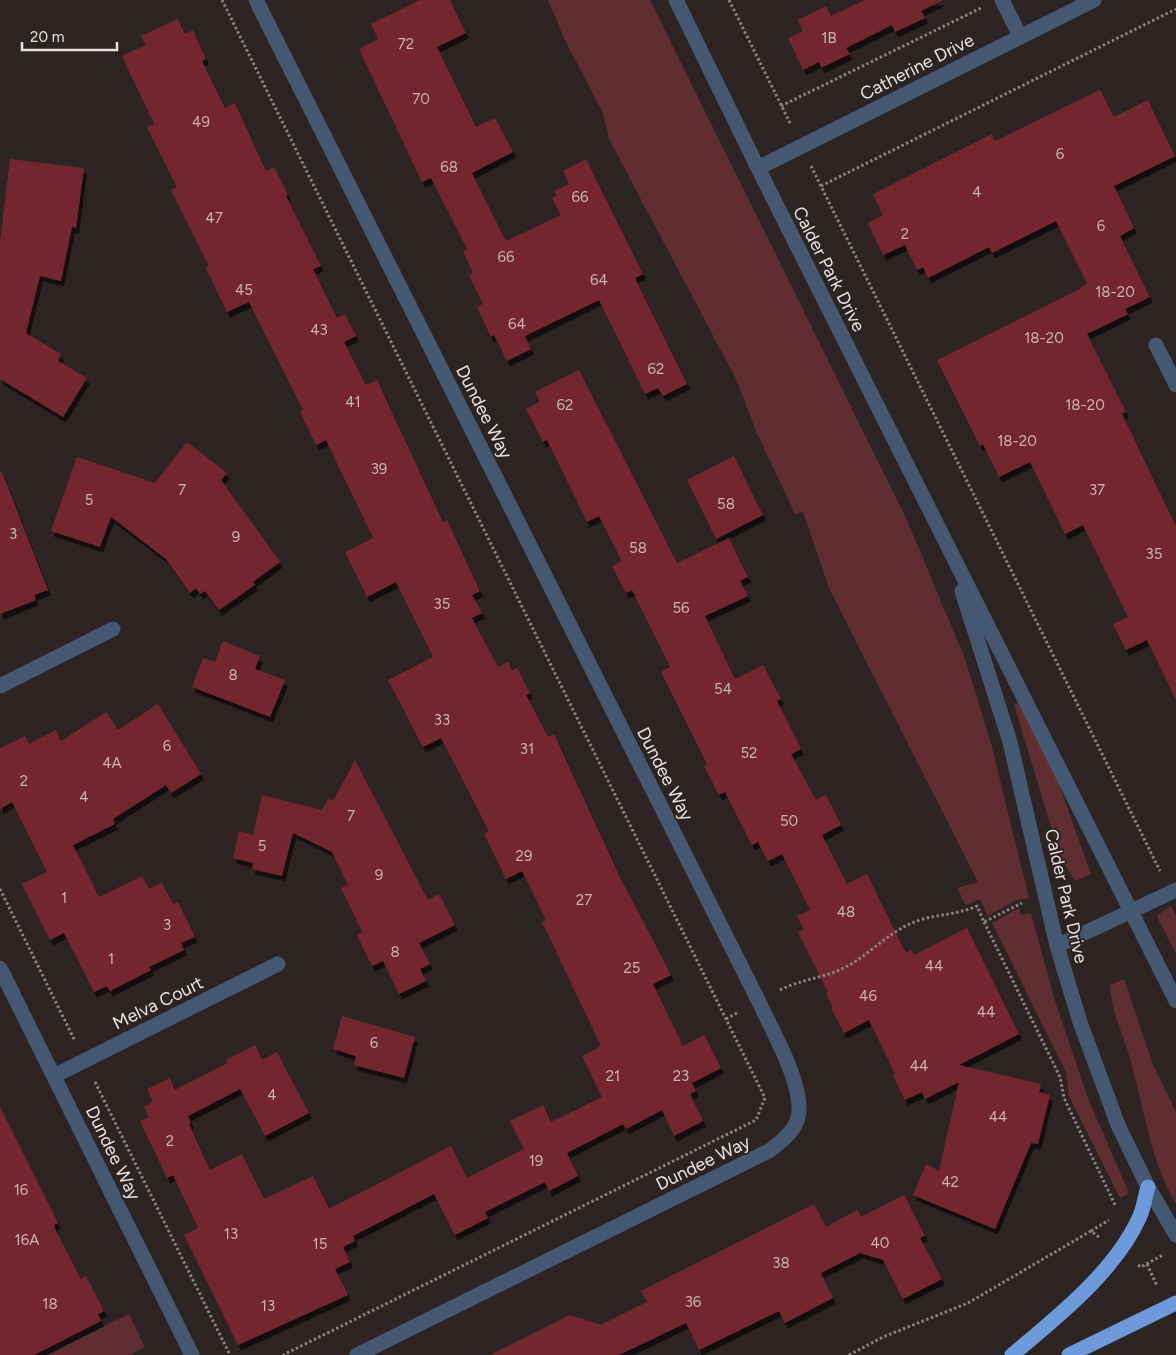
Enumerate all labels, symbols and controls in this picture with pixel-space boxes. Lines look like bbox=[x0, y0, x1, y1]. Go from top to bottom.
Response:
scale bar bbox=[22, 20, 118, 52]
text: 20 m bbox=[30, 28, 64, 46]
house number: 1B bbox=[821, 29, 837, 47]
street label: Catherine Drive bbox=[856, 29, 978, 105]
house number: 72 bbox=[398, 35, 414, 53]
house number: 70 bbox=[412, 90, 430, 108]
house number: 49 bbox=[192, 113, 210, 131]
house number: 6 bbox=[1056, 145, 1065, 163]
house number: 68 bbox=[440, 158, 458, 176]
house number: 4 bbox=[972, 183, 982, 201]
house number: 66 bbox=[572, 188, 589, 206]
street label: Calder Park Drive bbox=[788, 203, 870, 335]
house number: 47 bbox=[205, 209, 223, 227]
house number: 6 bbox=[1097, 217, 1106, 235]
house number: 2 bbox=[901, 225, 909, 243]
house number: 66 bbox=[498, 248, 515, 266]
house number: 64 bbox=[590, 271, 608, 289]
house number: 45 bbox=[235, 281, 253, 299]
house number: 18-20 bbox=[1095, 283, 1135, 301]
house number: 64 bbox=[508, 315, 526, 333]
house number: 43 bbox=[310, 321, 328, 339]
house number: 18-20 bbox=[1024, 329, 1064, 347]
house number: 62 bbox=[648, 360, 664, 378]
street label: Dundee Way bbox=[451, 361, 517, 463]
house number: 41 bbox=[345, 393, 361, 411]
house number: 62 bbox=[557, 396, 573, 414]
house number: 18-20 bbox=[1065, 396, 1105, 414]
house number: 18-20 bbox=[997, 432, 1037, 450]
house number: 39 bbox=[371, 460, 387, 478]
house number: 7 bbox=[178, 481, 186, 499]
house number: 37 bbox=[1089, 481, 1105, 499]
house number: 5 bbox=[85, 491, 93, 509]
house number: 58 bbox=[717, 495, 735, 513]
house number: 3 bbox=[9, 525, 17, 543]
house number: 9 bbox=[232, 528, 240, 546]
house number: 58 bbox=[629, 539, 647, 557]
house number: 35 bbox=[1146, 545, 1162, 563]
house number: 35 bbox=[434, 595, 450, 613]
house number: 56 bbox=[672, 599, 690, 617]
house number: 8 bbox=[228, 666, 238, 684]
house number: 54 bbox=[714, 680, 732, 698]
house number: 33 bbox=[434, 711, 450, 729]
street label: Dundee Way bbox=[632, 723, 698, 825]
house number: 6 bbox=[163, 737, 172, 755]
house number: 31 bbox=[520, 740, 534, 758]
house number: 52 bbox=[740, 744, 758, 762]
house number: 4A bbox=[102, 754, 122, 772]
house number: 2 bbox=[20, 772, 28, 790]
house number: 4 bbox=[79, 788, 89, 806]
house number: 7 bbox=[347, 807, 355, 825]
house number: 50 bbox=[780, 812, 798, 830]
street label: Calder Park Drive bbox=[1040, 827, 1092, 966]
house number: 5 bbox=[258, 837, 266, 855]
house number: 29 bbox=[516, 847, 532, 865]
house number: 9 bbox=[375, 866, 383, 884]
house number: 1 bbox=[61, 889, 67, 907]
house number: 27 bbox=[576, 891, 592, 909]
house number: 48 bbox=[837, 903, 855, 921]
house number: 3 bbox=[163, 916, 171, 934]
house number: 8 bbox=[390, 943, 400, 961]
house number: 1 bbox=[108, 950, 114, 968]
house number: 44 bbox=[925, 957, 943, 975]
house number: 25 bbox=[623, 959, 641, 977]
street label: Melva Court bbox=[109, 972, 207, 1034]
house number: 46 bbox=[859, 987, 877, 1005]
house number: 44 bbox=[977, 1003, 995, 1021]
house number: 6 bbox=[370, 1034, 379, 1052]
house number: 44 bbox=[910, 1057, 928, 1075]
house number: 21 bbox=[606, 1067, 620, 1085]
house number: 23 bbox=[673, 1067, 689, 1085]
house number: 4 bbox=[267, 1086, 277, 1104]
street label: Dundee Way bbox=[81, 1102, 146, 1204]
house number: 44 bbox=[989, 1108, 1007, 1126]
street label: Dundee Way bbox=[652, 1130, 754, 1195]
house number: 2 bbox=[166, 1132, 174, 1150]
house number: 19 bbox=[529, 1152, 543, 1170]
house number: 42 bbox=[941, 1173, 959, 1191]
house number: 16 bbox=[14, 1181, 29, 1199]
house number: 13 bbox=[224, 1225, 238, 1243]
house number: 16A bbox=[15, 1231, 39, 1249]
house number: 40 bbox=[871, 1234, 889, 1252]
house number: 15 bbox=[313, 1235, 327, 1253]
house number: 38 bbox=[772, 1254, 790, 1272]
house number: 36 bbox=[685, 1293, 702, 1311]
house number: 18 bbox=[42, 1295, 58, 1313]
house number: 13 bbox=[261, 1297, 275, 1315]

